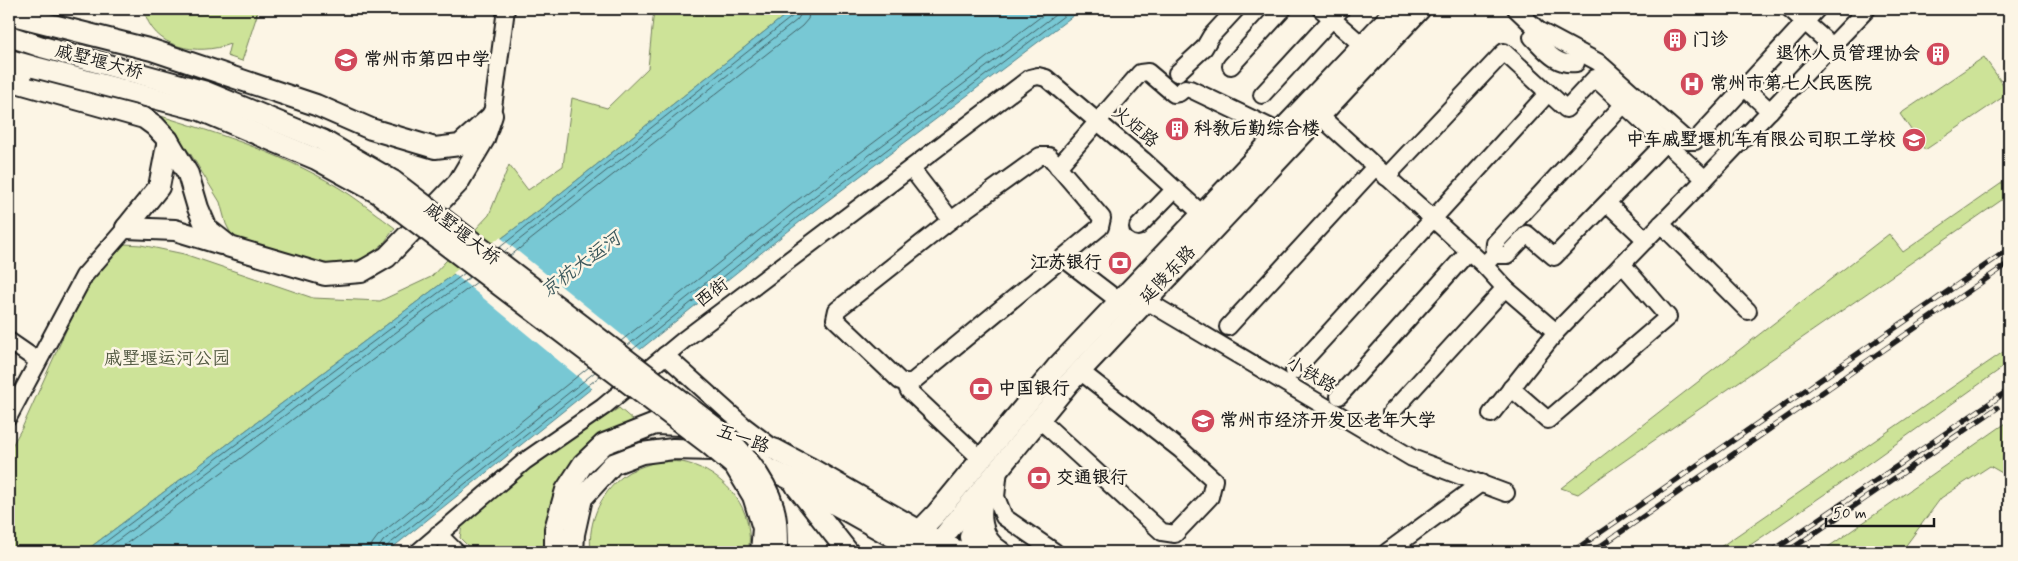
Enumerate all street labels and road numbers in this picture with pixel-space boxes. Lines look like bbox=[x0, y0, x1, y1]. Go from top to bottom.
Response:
street label: 戚墅堰大桥 bbox=[52, 39, 146, 85]
street label: 火炬路 bbox=[1107, 100, 1163, 154]
street label: 戚墅堰大桥 bbox=[419, 197, 505, 271]
street label: 延陵东路 bbox=[1135, 240, 1201, 310]
street label: 西街 bbox=[690, 273, 734, 313]
street label: 小铁路 bbox=[1282, 351, 1340, 399]
street label: 五一路 bbox=[714, 419, 772, 459]

